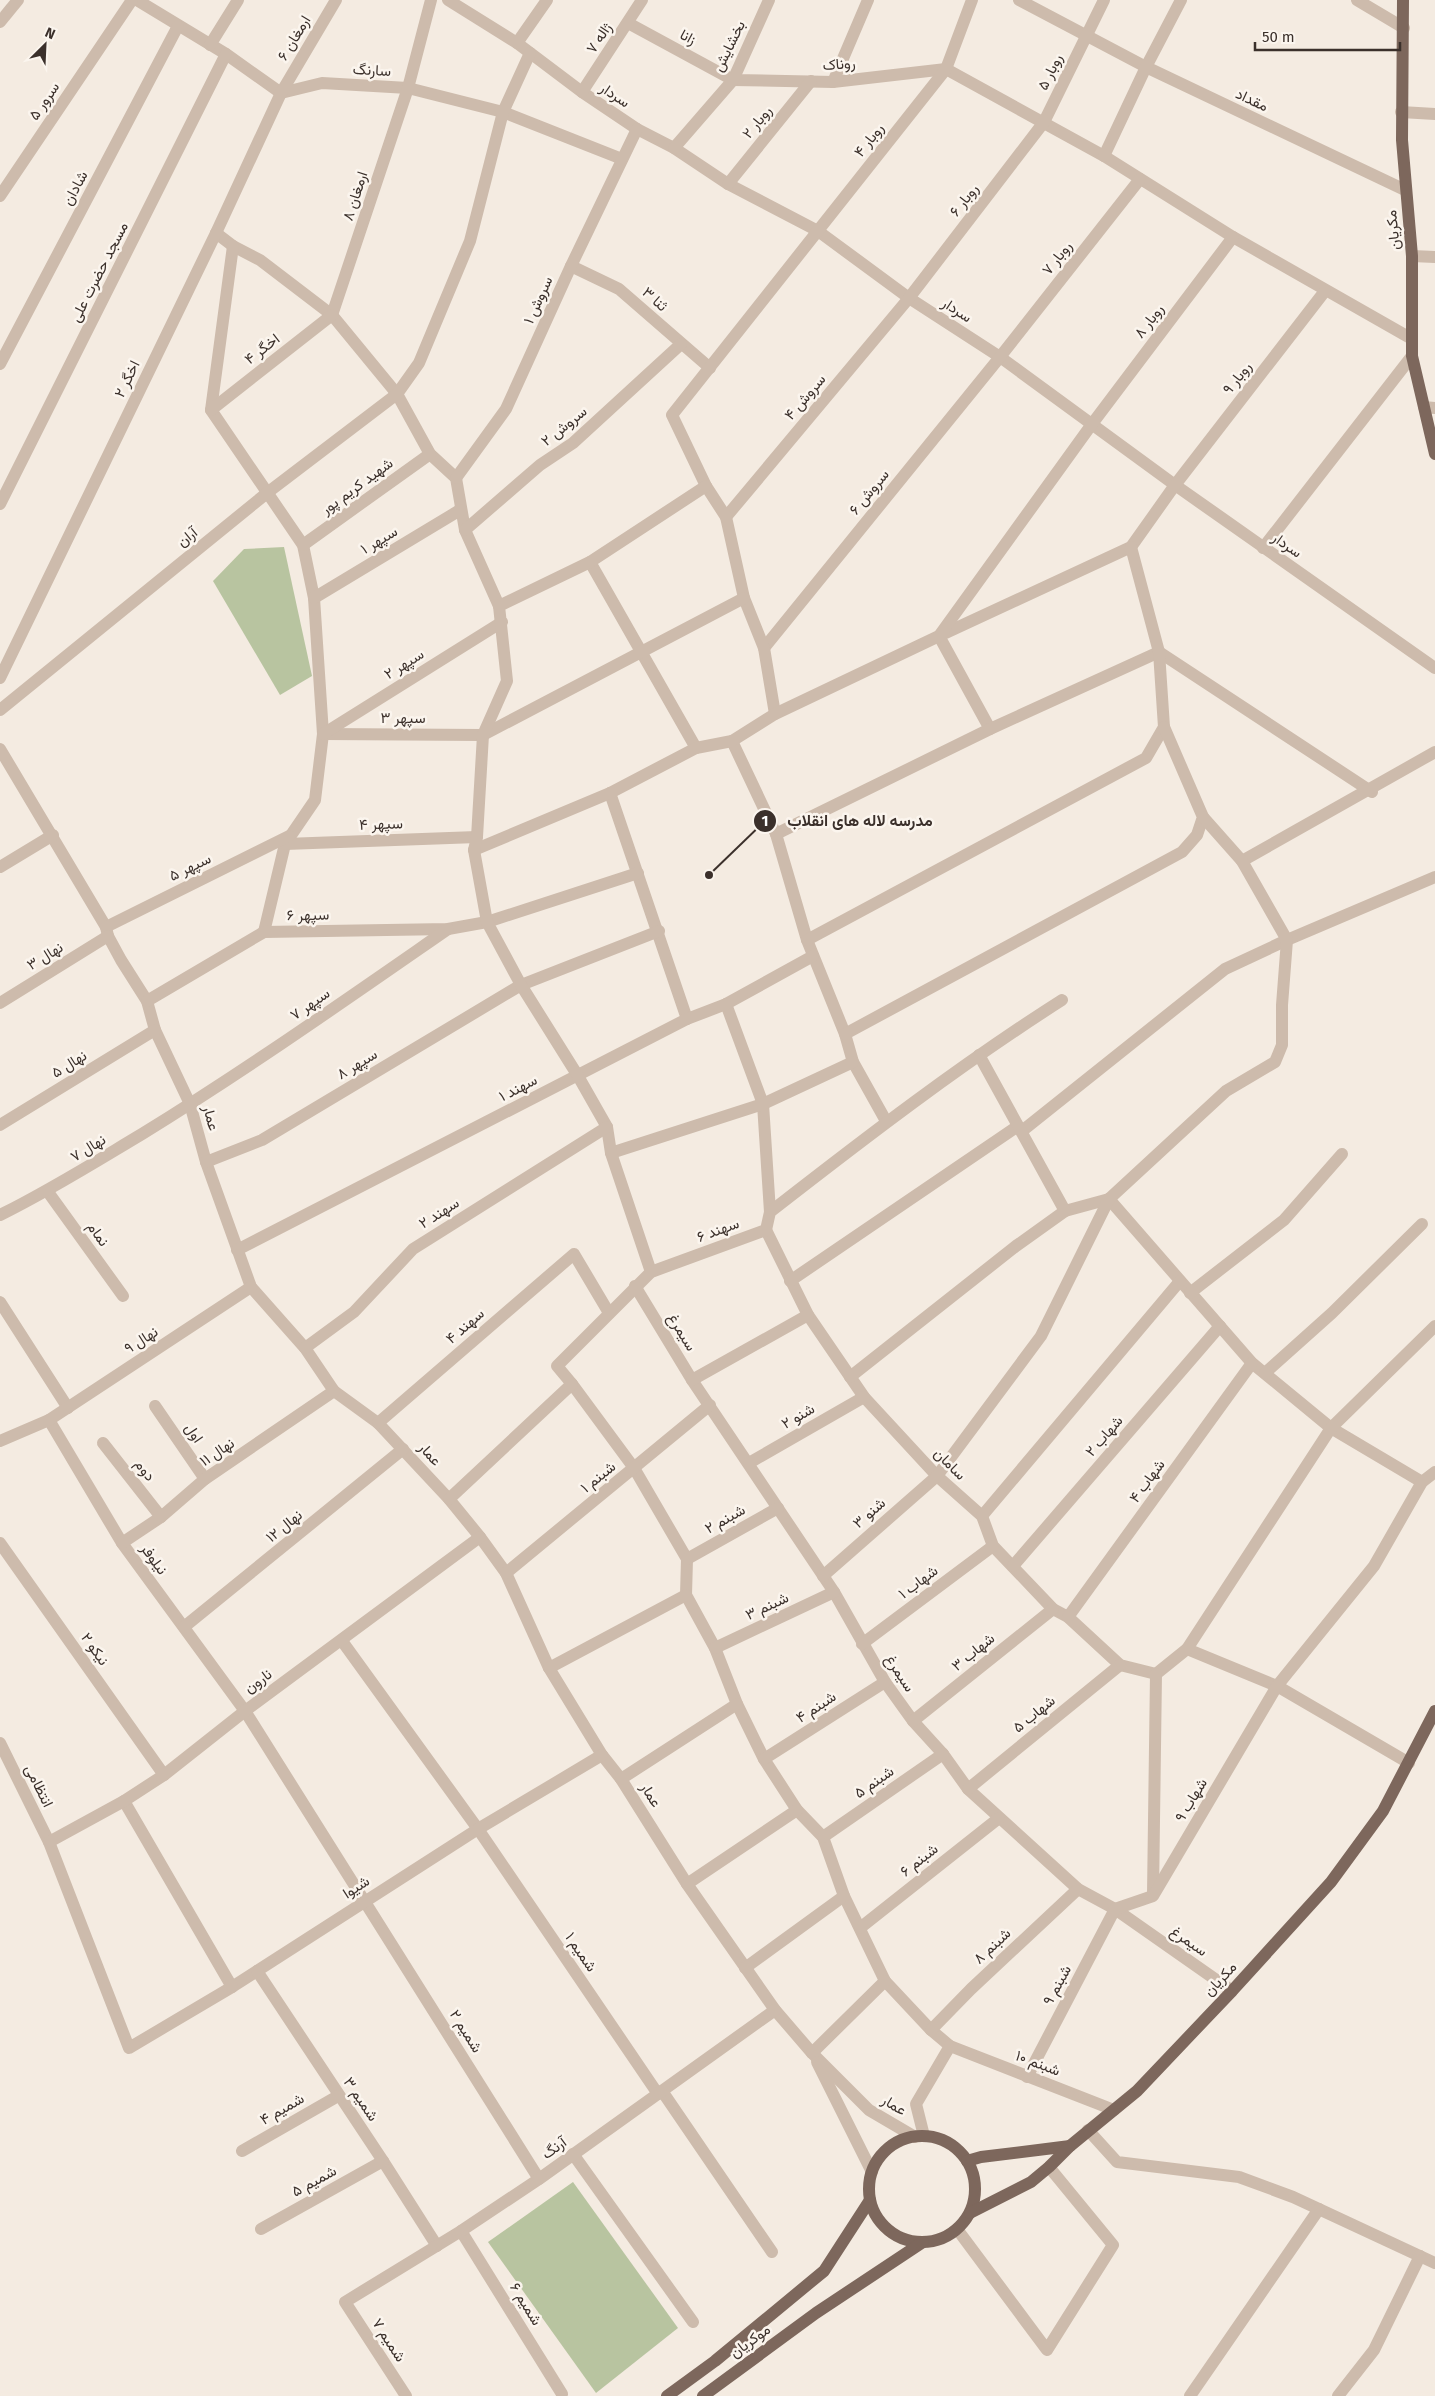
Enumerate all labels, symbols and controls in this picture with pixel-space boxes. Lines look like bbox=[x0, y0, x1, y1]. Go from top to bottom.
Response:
street label: ارمغان ۶ bbox=[274, 12, 314, 64]
street label: بخشایش bbox=[709, 18, 750, 75]
street label: ژاله ۷ bbox=[582, 19, 616, 57]
north arrow bbox=[20, 20, 70, 70]
scale bar bbox=[1255, 20, 1400, 52]
text: N bbox=[42, 24, 58, 43]
street label: زانا bbox=[677, 25, 699, 49]
text: 50 m bbox=[1262, 28, 1295, 46]
street label: روبار ۵ bbox=[1034, 51, 1066, 93]
street label: روناک bbox=[822, 54, 856, 74]
street label: سارنگ bbox=[352, 60, 392, 80]
street label: سرور ۵ bbox=[25, 78, 63, 123]
street label: سردار bbox=[596, 78, 634, 112]
street label: مقداد bbox=[1233, 85, 1271, 115]
street label: روبار ۲ bbox=[738, 102, 776, 142]
street label: روبار ۴ bbox=[850, 120, 888, 160]
street label: شادان bbox=[58, 167, 92, 208]
street label: ارمغان ۸ bbox=[339, 169, 371, 223]
street label: روبار ۶ bbox=[946, 180, 982, 220]
street label: مکریان bbox=[1382, 209, 1404, 251]
street label: مسجد حضرت علی bbox=[66, 219, 133, 325]
street label: روبار ۷ bbox=[1038, 238, 1076, 278]
street label: سروش ۱ bbox=[520, 273, 557, 327]
street label: ثنا ۳ bbox=[639, 283, 671, 315]
street label: سردار bbox=[938, 293, 976, 326]
street label: روبار ۸ bbox=[1130, 300, 1168, 342]
street label: اخگر ۴ bbox=[241, 330, 283, 368]
street label: اخگر ۲ bbox=[110, 358, 144, 400]
street label: روبار ۹ bbox=[1219, 358, 1255, 398]
street label: سروش ۴ bbox=[781, 370, 830, 424]
street label: سروش ۲ bbox=[537, 402, 591, 451]
street label: شهید کریم پور bbox=[317, 454, 397, 520]
street label: سروش ۶ bbox=[845, 466, 894, 519]
street label: آران bbox=[173, 522, 202, 551]
street label: سپهر ۱ bbox=[357, 522, 401, 559]
street label: سردار bbox=[1268, 528, 1306, 562]
street label: سپهر ۲ bbox=[381, 645, 428, 684]
street label: سپهر ۳ bbox=[380, 709, 426, 728]
callout: مدرسه لاله های انقلاب bbox=[752, 805, 943, 836]
text: مدرسه لاله های انقلاب bbox=[787, 811, 933, 831]
text: 1 bbox=[762, 812, 768, 830]
street label: سپهر ۴ bbox=[359, 814, 403, 835]
street label: سپهر ۵ bbox=[166, 849, 214, 886]
street label: سپهر ۶ bbox=[287, 906, 330, 925]
street label: نهال ۳ bbox=[24, 938, 66, 974]
street label: سپهر ۷ bbox=[287, 984, 334, 1025]
street label: سپهر ۸ bbox=[333, 1045, 381, 1084]
street label: نهال ۵ bbox=[48, 1046, 90, 1082]
street label: سهند ۱ bbox=[496, 1071, 540, 1105]
street label: عمار bbox=[199, 1102, 223, 1133]
street label: نهال ۷ bbox=[67, 1130, 109, 1166]
street label: سهند ۲ bbox=[416, 1194, 463, 1232]
street label: سهند ۶ bbox=[694, 1214, 742, 1246]
street label: نمام bbox=[82, 1218, 113, 1250]
street label: سهند ۴ bbox=[442, 1304, 488, 1348]
street label: سیمرغ bbox=[662, 1310, 700, 1355]
street label: نهال ۹ bbox=[121, 1323, 161, 1357]
street label: شنو ۲ bbox=[778, 1399, 818, 1433]
street label: شهاب ۲ bbox=[1081, 1412, 1127, 1460]
street label: اول bbox=[181, 1420, 207, 1446]
street label: نهال ۱۱ bbox=[196, 1434, 238, 1470]
street label: عمار bbox=[414, 1438, 445, 1470]
street label: سامان bbox=[930, 1444, 970, 1484]
street label: دوم bbox=[130, 1455, 159, 1485]
street label: شهاب ۴ bbox=[1125, 1456, 1169, 1506]
street label: شبنم ۱ bbox=[577, 1457, 620, 1497]
street label: شنو ۳ bbox=[849, 1494, 889, 1532]
street label: شبنم ۲ bbox=[702, 1501, 749, 1538]
street label: نهال ۱۲ bbox=[262, 1506, 306, 1546]
street label: نیلوفر bbox=[136, 1539, 171, 1578]
street label: شهاب ۱ bbox=[895, 1561, 941, 1603]
street label: شبنم ۳ bbox=[743, 1588, 792, 1625]
street label: نیکو ۲ bbox=[77, 1629, 113, 1669]
street label: شهاب ۳ bbox=[948, 1629, 998, 1675]
street label: سیمرغ bbox=[880, 1651, 919, 1696]
street label: نارون bbox=[241, 1665, 275, 1697]
street label: شبنم ۴ bbox=[793, 1687, 840, 1727]
street label: شهاب ۵ bbox=[1009, 1691, 1059, 1736]
street label: انتظامی bbox=[20, 1762, 57, 1811]
street label: شبنم ۵ bbox=[851, 1762, 898, 1803]
street label: شهاب ۹ bbox=[1171, 1775, 1211, 1825]
street label: عمار bbox=[636, 1779, 665, 1811]
street label: شبنم ۶ bbox=[897, 1840, 942, 1881]
street label: شیوا bbox=[339, 1872, 373, 1902]
street label: سیمرغ bbox=[1166, 1922, 1211, 1962]
street label: شبنم ۸ bbox=[970, 1924, 1015, 1968]
street label: شمیم ۱ bbox=[560, 1929, 601, 1976]
street label: مکریان bbox=[1200, 1958, 1240, 2000]
street label: شبنم ۹ bbox=[1039, 1962, 1076, 2009]
street label: شمیم ۲ bbox=[445, 2006, 486, 2056]
street label: شبنم ۱۰ bbox=[1013, 2046, 1063, 2081]
street label: شمیم ۳ bbox=[339, 2074, 382, 2125]
street label: شمیم ۴ bbox=[257, 2089, 308, 2130]
street label: عمار bbox=[878, 2090, 910, 2119]
street label: آرنگ bbox=[538, 2132, 571, 2163]
street label: شمیم ۵ bbox=[289, 2161, 340, 2201]
street label: شمیم ۶ bbox=[505, 2279, 546, 2329]
street label: شمیم ۷ bbox=[367, 2315, 410, 2366]
street label: موکریان bbox=[726, 2320, 774, 2362]

